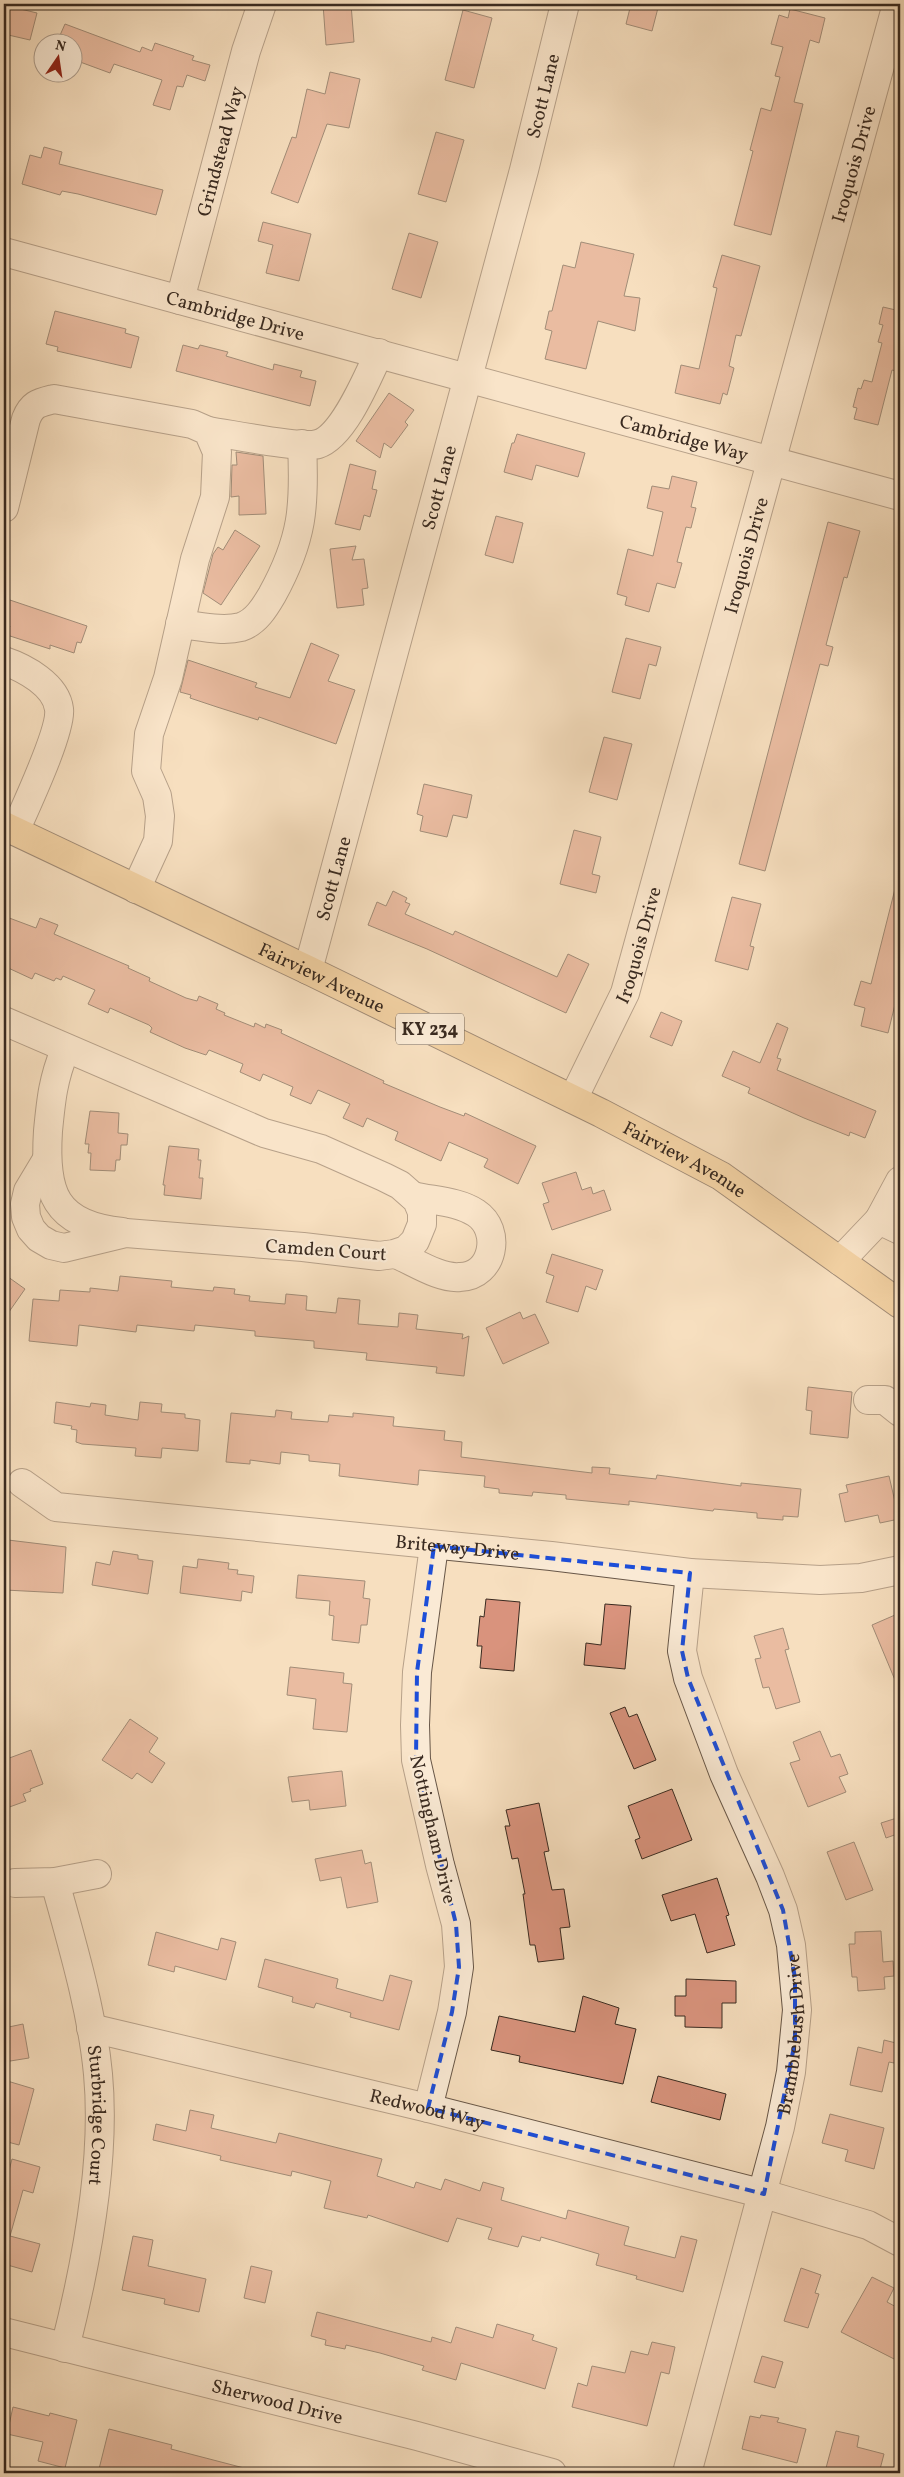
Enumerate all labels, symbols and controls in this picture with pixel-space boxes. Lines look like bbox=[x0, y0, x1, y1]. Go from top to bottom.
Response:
north arrow bbox=[32, 32, 82, 82]
text: N bbox=[53, 36, 68, 57]
street label: Scott Lane bbox=[521, 51, 567, 141]
street label: Grindstead Way bbox=[192, 84, 251, 220]
street label: Iroquois Drive bbox=[827, 103, 883, 226]
street label: Cambridge Drive bbox=[163, 286, 307, 348]
street label: Cambridge Way bbox=[616, 409, 751, 469]
street label: Scott Lane bbox=[416, 443, 464, 533]
street label: Iroquois Drive bbox=[719, 494, 776, 617]
street label: Scott Lane bbox=[311, 834, 359, 924]
street label: Iroquois Drive bbox=[611, 884, 669, 1009]
street label: Fairview Avenue bbox=[253, 937, 389, 1021]
road number: KY 234 bbox=[396, 1014, 464, 1044]
street label: Fairview Avenue bbox=[618, 1116, 751, 1205]
street label: Camden Court bbox=[264, 1234, 388, 1268]
street label: Briteway Drive bbox=[394, 1530, 520, 1568]
street label: Nottingham Drive bbox=[402, 1753, 462, 1906]
street label: Bramblebush Drive bbox=[772, 1953, 812, 2117]
street label: Sturbridge Court bbox=[80, 2043, 111, 2187]
street label: Redwood Way bbox=[367, 2084, 488, 2137]
street label: Sherwood Drive bbox=[209, 2374, 345, 2432]

